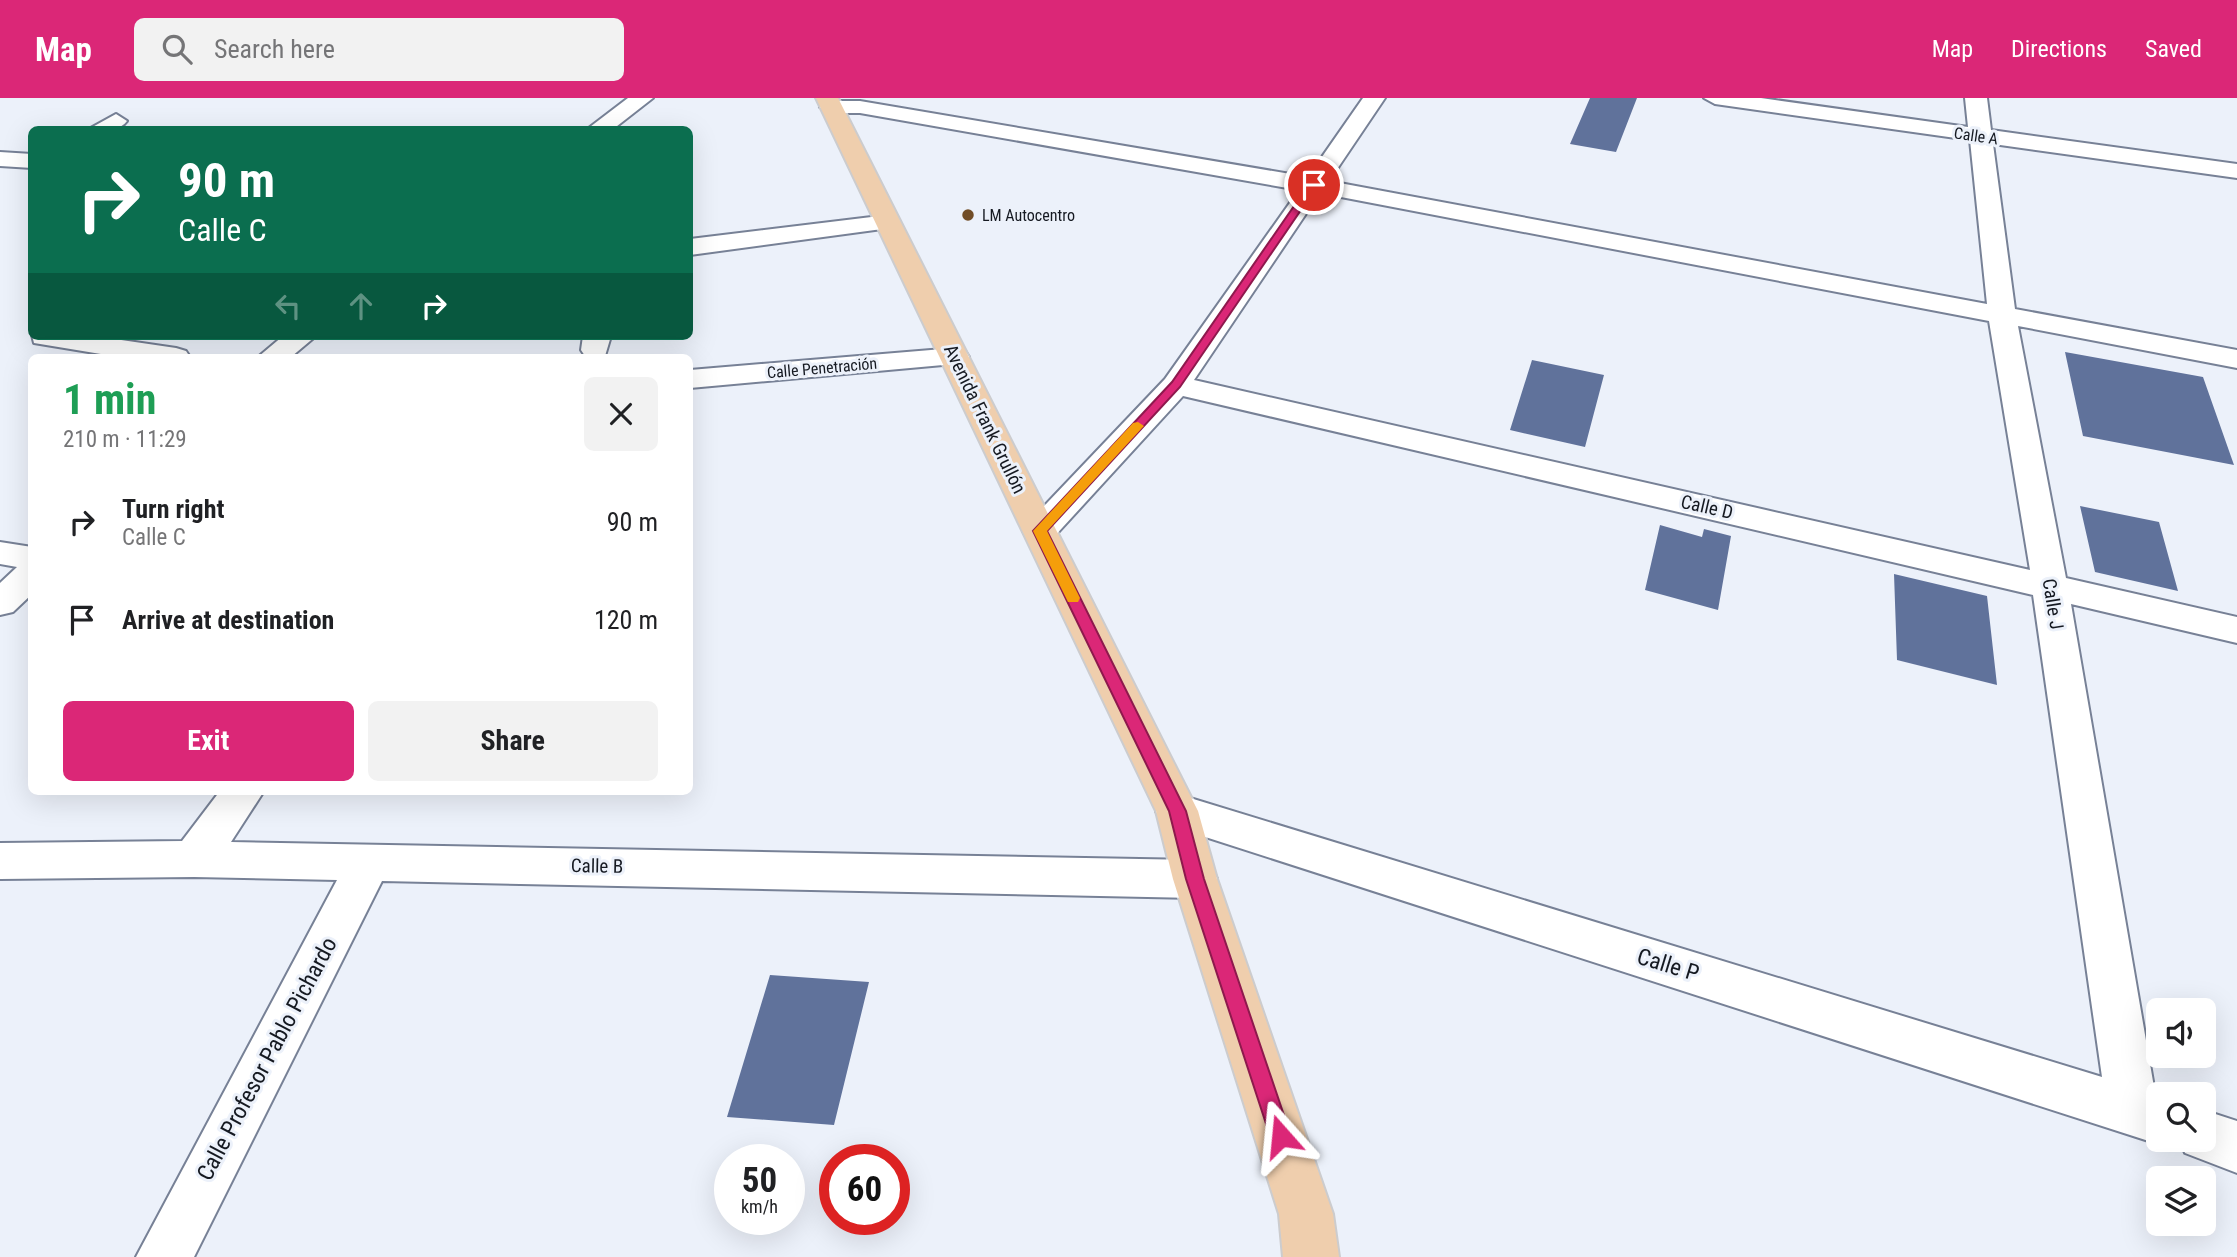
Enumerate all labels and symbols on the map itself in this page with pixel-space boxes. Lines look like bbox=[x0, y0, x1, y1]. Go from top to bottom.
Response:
street label: Calle A bbox=[1953, 123, 1999, 149]
pin bbox=[1284, 155, 1344, 215]
place label: LM Autocentro bbox=[982, 206, 1075, 225]
marker: LM Autocentro bbox=[960, 207, 976, 223]
street label: Avenida Frank Grullón bbox=[939, 341, 1031, 497]
street label: Calle Penetración bbox=[766, 354, 878, 382]
street label: Calle D bbox=[1679, 490, 1735, 524]
street label: Calle J bbox=[2038, 577, 2068, 631]
street label: Calle B bbox=[571, 854, 623, 878]
street label: Calle Profesor Pablo Pichardo bbox=[191, 933, 343, 1185]
street label: Calle P bbox=[1634, 943, 1702, 987]
position arrow bbox=[1244, 1099, 1318, 1173]
speed limit sign: 60 bbox=[819, 1144, 910, 1235]

